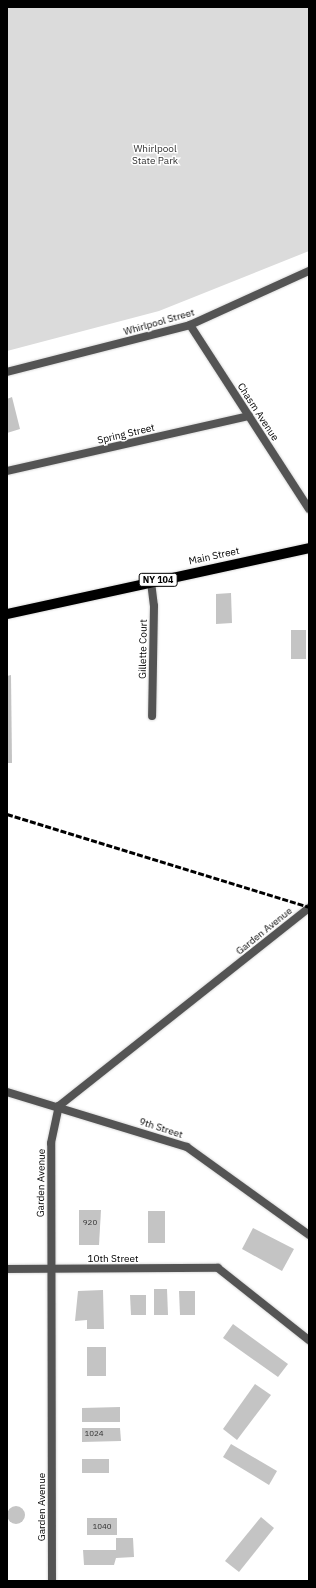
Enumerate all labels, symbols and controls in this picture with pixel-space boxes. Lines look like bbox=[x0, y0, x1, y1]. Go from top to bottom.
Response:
park label: Whirlpool State Park bbox=[132, 142, 178, 166]
street label: Whirlpool Street bbox=[122, 306, 196, 338]
street label: Chasm Avenue bbox=[235, 381, 281, 443]
street label: Spring Street bbox=[96, 422, 156, 446]
street label: Main Street bbox=[188, 545, 240, 567]
road number: NY 104 bbox=[138, 573, 178, 587]
street label: Gillette Court bbox=[136, 619, 150, 679]
street label: Garden Avenue bbox=[234, 905, 294, 957]
street label: 9th Street bbox=[138, 1115, 184, 1141]
street label: Garden Avenue bbox=[34, 1149, 48, 1217]
house number: 920 bbox=[83, 1218, 97, 1228]
street label: 10th Street bbox=[88, 1253, 138, 1265]
house number: 1024 bbox=[84, 1429, 104, 1439]
street label: Garden Avenue bbox=[36, 1473, 48, 1541]
house number: 1040 bbox=[92, 1522, 112, 1532]

